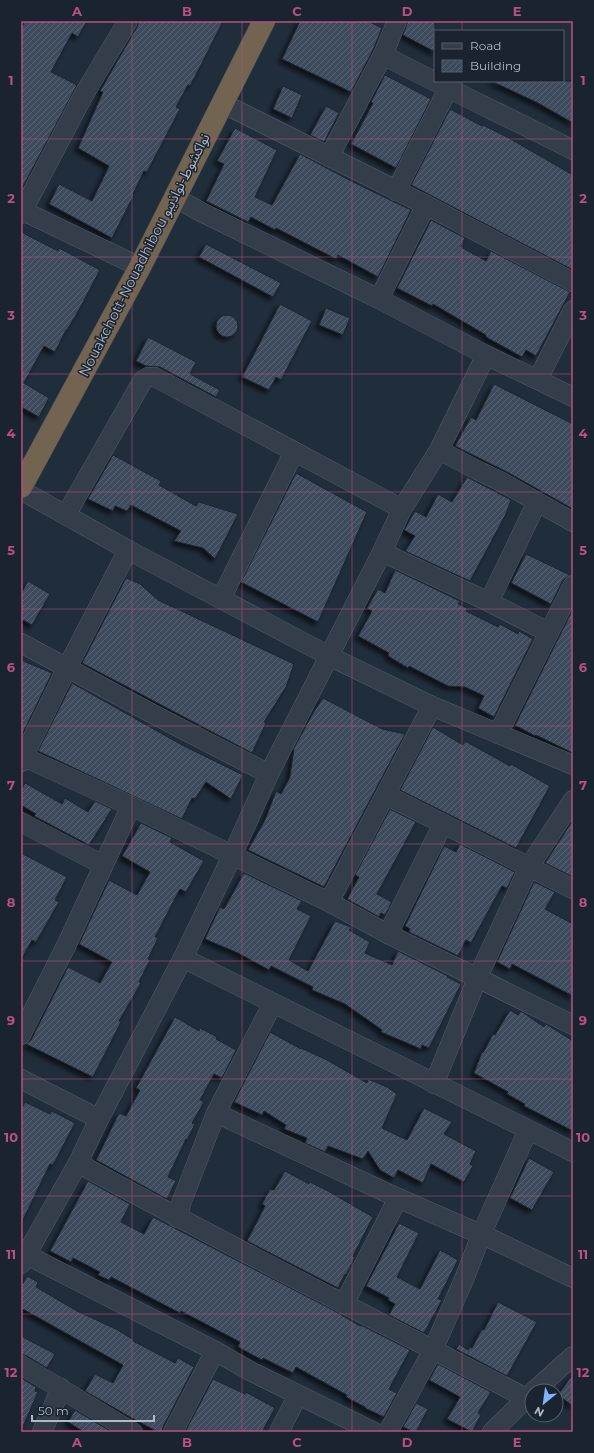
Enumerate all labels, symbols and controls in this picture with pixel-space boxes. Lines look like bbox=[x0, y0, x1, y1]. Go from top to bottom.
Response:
text: A bbox=[71, 3, 83, 19]
text: B bbox=[182, 3, 192, 19]
text: C bbox=[292, 3, 302, 19]
text: D bbox=[402, 3, 413, 19]
text: E bbox=[513, 3, 522, 19]
legend bbox=[434, 30, 564, 82]
text: Road bbox=[470, 38, 501, 53]
text: Building bbox=[470, 58, 521, 73]
text: 1 bbox=[8, 72, 14, 88]
text: 1 bbox=[580, 72, 586, 88]
street label: Nouakchott-Nouadhibou نواكشوط-نواذيبو bbox=[75, 130, 214, 380]
text: 2 bbox=[7, 190, 15, 206]
text: 2 bbox=[579, 190, 587, 206]
text: 3 bbox=[6, 307, 15, 323]
text: 3 bbox=[578, 307, 587, 323]
text: 4 bbox=[7, 425, 16, 441]
text: 4 bbox=[579, 425, 588, 441]
text: 5 bbox=[7, 542, 15, 558]
text: 5 bbox=[579, 542, 587, 558]
text: 6 bbox=[7, 659, 16, 675]
text: 6 bbox=[579, 659, 588, 675]
text: 7 bbox=[7, 777, 15, 793]
text: 7 bbox=[579, 777, 587, 793]
text: 8 bbox=[7, 894, 16, 910]
text: 8 bbox=[579, 894, 588, 910]
text: 9 bbox=[7, 1012, 15, 1028]
text: 9 bbox=[579, 1012, 587, 1028]
text: 10 bbox=[4, 1129, 18, 1145]
text: 10 bbox=[576, 1129, 590, 1145]
text: 11 bbox=[6, 1246, 16, 1262]
text: 11 bbox=[578, 1246, 588, 1262]
text: 12 bbox=[5, 1364, 18, 1380]
text: 12 bbox=[577, 1364, 590, 1380]
north arrow bbox=[524, 1383, 564, 1423]
scale bar bbox=[32, 1397, 154, 1423]
text: 50 m bbox=[38, 1403, 69, 1418]
text: N bbox=[532, 1403, 546, 1420]
text: A bbox=[71, 1434, 83, 1450]
text: B bbox=[182, 1434, 192, 1450]
text: C bbox=[292, 1434, 302, 1450]
text: D bbox=[402, 1434, 413, 1450]
text: E bbox=[513, 1434, 522, 1450]

